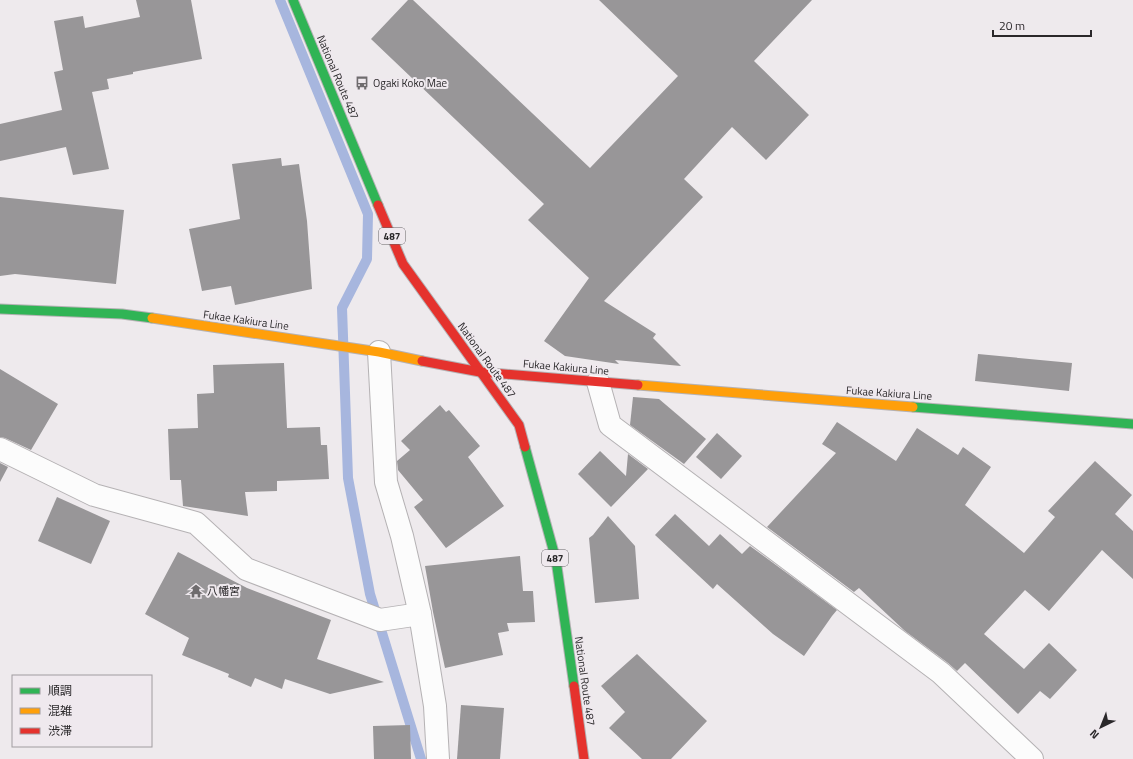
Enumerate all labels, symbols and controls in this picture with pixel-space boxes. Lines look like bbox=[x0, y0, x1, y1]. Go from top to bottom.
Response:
scale bar bbox=[993, 12, 1091, 38]
text: 20 m bbox=[999, 16, 1025, 35]
street label: National Route 487 bbox=[313, 32, 363, 122]
bus stop icon: Ogaki Koko Mae bbox=[354, 75, 370, 91]
place label: Ogaki Koko Mae bbox=[373, 75, 448, 91]
road number: 487 bbox=[379, 228, 405, 244]
street label: Fukae Kakiura Line bbox=[202, 306, 290, 334]
street label: National Route 487 bbox=[454, 319, 520, 401]
street label: Fukae Kakiura Line bbox=[522, 355, 610, 379]
street label: Fukae Kakiura Line bbox=[845, 382, 933, 404]
road number: 487 bbox=[542, 550, 568, 566]
temple icon: 八幡宮 bbox=[188, 583, 204, 599]
place label: 八幡宮 bbox=[207, 583, 240, 599]
street label: National Route 487 bbox=[571, 635, 599, 727]
legend bbox=[12, 675, 152, 747]
text: 順調 bbox=[48, 681, 72, 700]
text: 混雑 bbox=[48, 701, 72, 720]
north arrow bbox=[1081, 707, 1121, 747]
text: 渋滞 bbox=[48, 721, 72, 740]
text: N bbox=[1086, 726, 1102, 743]

